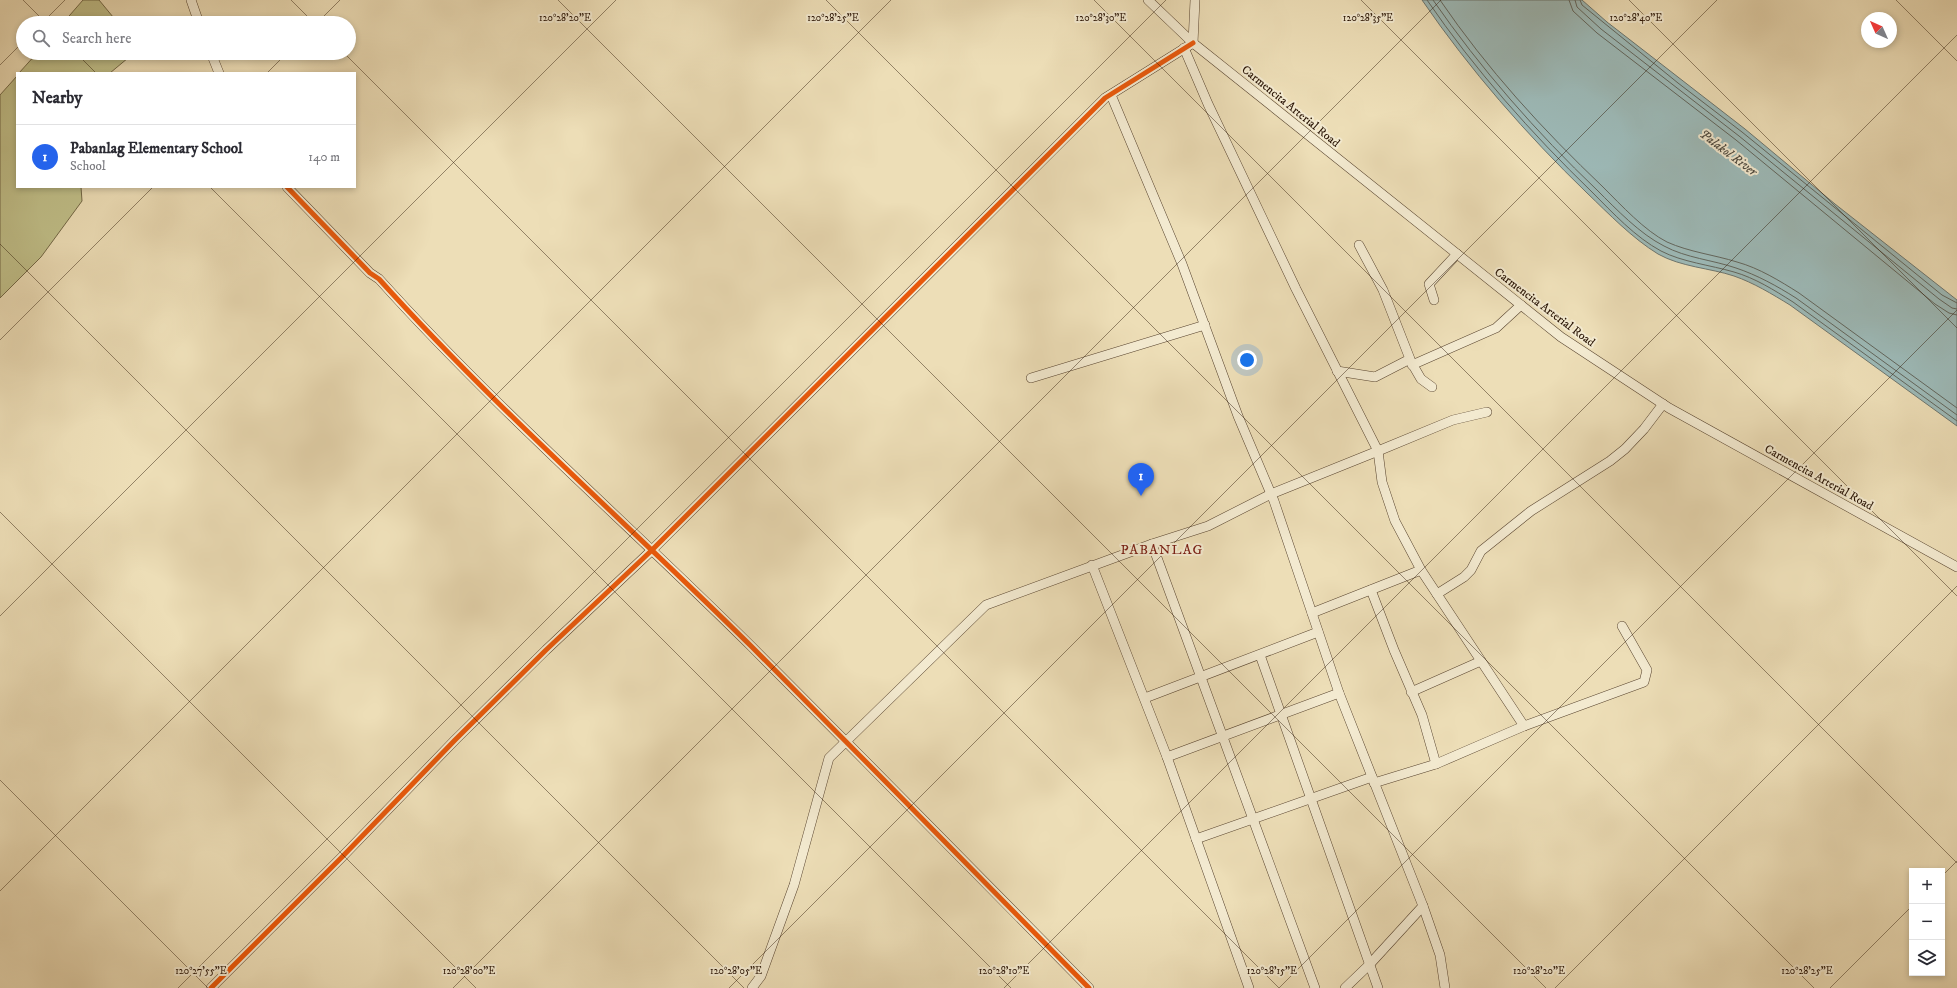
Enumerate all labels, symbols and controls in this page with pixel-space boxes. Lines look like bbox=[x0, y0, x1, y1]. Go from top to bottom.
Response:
text: 120°28'20"E bbox=[539, 12, 591, 24]
text: 120°28'25"E bbox=[807, 12, 859, 24]
text: 120°28'30"E bbox=[1076, 12, 1126, 24]
text: 120°28'35"E bbox=[1343, 12, 1393, 24]
text: 120°28'40"E bbox=[1610, 12, 1662, 24]
north arrow bbox=[1861, 12, 1897, 48]
search box bbox=[16, 16, 356, 60]
icon: search bbox=[30, 27, 52, 49]
text: Search here bbox=[62, 29, 131, 48]
street label: Carmencita Arterial Road bbox=[1239, 62, 1343, 151]
text: Nearby bbox=[32, 87, 82, 109]
water label: Palakol River bbox=[1697, 126, 1761, 180]
text: Pabanlag Elementary School bbox=[70, 139, 242, 158]
text: 1 bbox=[43, 149, 47, 165]
text: 140 m bbox=[308, 149, 340, 165]
text: School bbox=[70, 158, 106, 174]
street label: Carmencita Arterial Road bbox=[1491, 265, 1598, 350]
your location bbox=[1237, 350, 1257, 370]
street label: Carmencita Arterial Road bbox=[1762, 441, 1876, 514]
pin: 1 bbox=[1128, 463, 1154, 496]
district label: PABANLAG bbox=[1121, 541, 1203, 559]
map controls bbox=[1909, 868, 1945, 976]
button: + bbox=[1909, 868, 1945, 904]
button: − bbox=[1909, 904, 1945, 940]
button: layers bbox=[1909, 940, 1945, 976]
text: 120°27'55"E bbox=[175, 965, 227, 977]
text: 120°28'00"E bbox=[443, 965, 495, 977]
text: 120°28'05"E bbox=[710, 965, 762, 977]
text: 120°28'10"E bbox=[979, 965, 1029, 977]
text: 120°28'15"E bbox=[1247, 965, 1297, 977]
text: 120°28'20"E bbox=[1513, 965, 1565, 977]
text: 120°28'25"E bbox=[1781, 965, 1833, 977]

